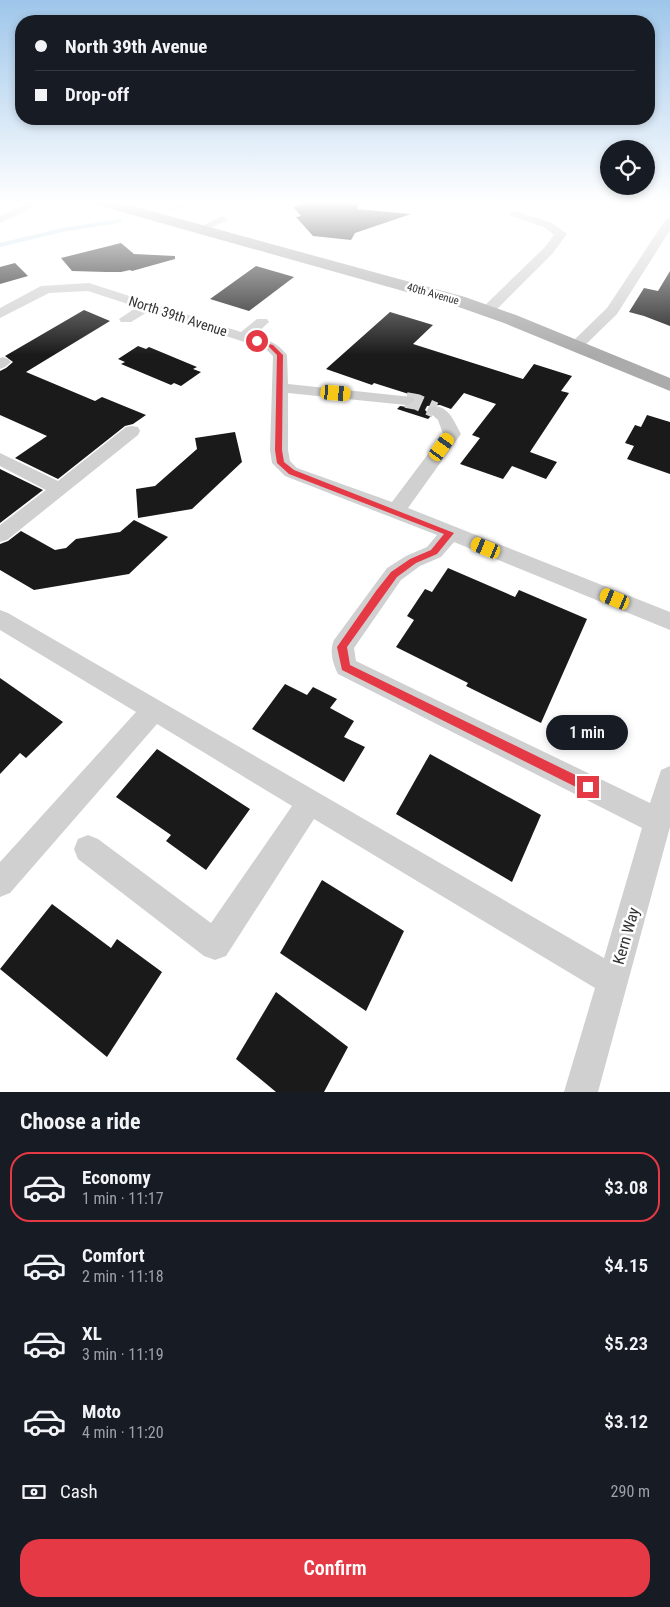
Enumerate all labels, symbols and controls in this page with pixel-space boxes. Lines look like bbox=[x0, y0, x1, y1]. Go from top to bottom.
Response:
text: North 39th Avenue bbox=[65, 35, 207, 58]
text: Drop-off bbox=[65, 83, 129, 106]
map controls bbox=[600, 140, 655, 195]
button: locate bbox=[600, 140, 655, 195]
street label: 40th Avenue bbox=[405, 280, 461, 308]
street label: North 39th Avenue bbox=[127, 293, 230, 340]
route start bbox=[246, 330, 268, 352]
car bbox=[320, 384, 351, 402]
car bbox=[427, 430, 456, 464]
car bbox=[469, 535, 502, 561]
car bbox=[598, 586, 631, 612]
callout: 1 min bbox=[547, 714, 629, 750]
text: 1 min bbox=[569, 723, 605, 742]
route end bbox=[577, 776, 599, 798]
street label: Kern Way bbox=[609, 905, 643, 967]
text: Choose a ride bbox=[20, 1109, 141, 1134]
icon: car bbox=[22, 1165, 67, 1210]
text: Economy bbox=[82, 1166, 151, 1189]
text: $3.08 bbox=[604, 1176, 648, 1199]
text: 1 min · 11:17 bbox=[82, 1189, 164, 1208]
icon: car bbox=[22, 1243, 67, 1288]
text: Comfort bbox=[82, 1244, 145, 1267]
text: $4.15 bbox=[604, 1254, 648, 1277]
text: 2 min · 11:18 bbox=[82, 1267, 164, 1286]
icon: car bbox=[22, 1321, 67, 1366]
text: XL bbox=[82, 1322, 102, 1345]
text: $5.23 bbox=[604, 1332, 648, 1355]
text: 3 min · 11:19 bbox=[82, 1345, 164, 1364]
icon: car bbox=[22, 1399, 67, 1444]
text: Moto bbox=[82, 1400, 121, 1423]
text: $3.12 bbox=[604, 1410, 648, 1433]
text: 4 min · 11:20 bbox=[82, 1423, 164, 1442]
icon: cash bbox=[20, 1478, 48, 1506]
text: Cash bbox=[60, 1480, 98, 1503]
text: 290 m bbox=[611, 1482, 650, 1501]
button: Confirm bbox=[20, 1539, 650, 1597]

